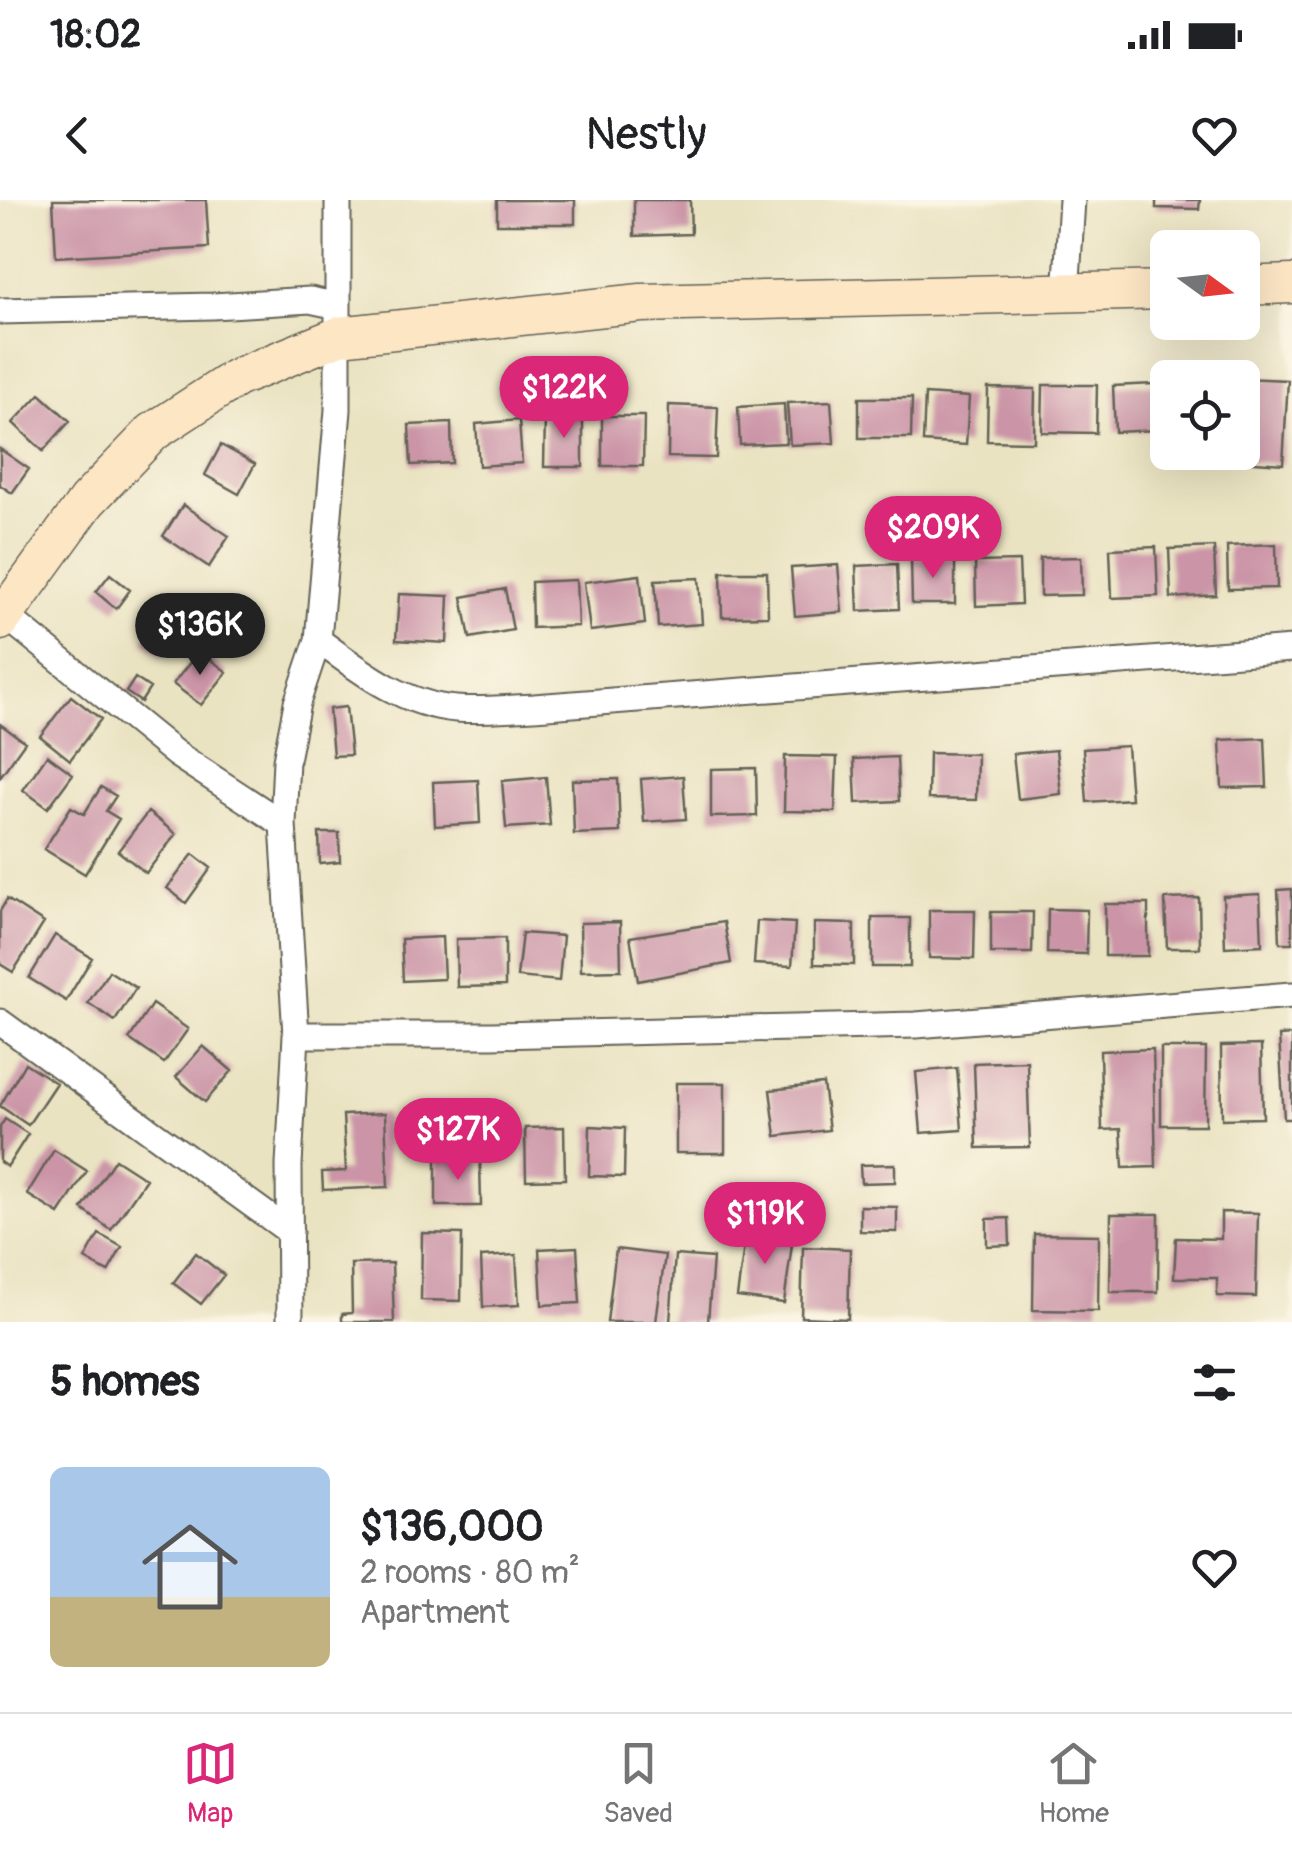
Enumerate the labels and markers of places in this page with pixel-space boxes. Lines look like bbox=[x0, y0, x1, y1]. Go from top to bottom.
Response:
pin: $122K bbox=[494, 356, 634, 441]
pin: $209K bbox=[863, 496, 1003, 581]
pin: $136K bbox=[130, 593, 270, 678]
pin: $127K bbox=[388, 1098, 528, 1183]
pin: $119K bbox=[695, 1182, 835, 1267]

